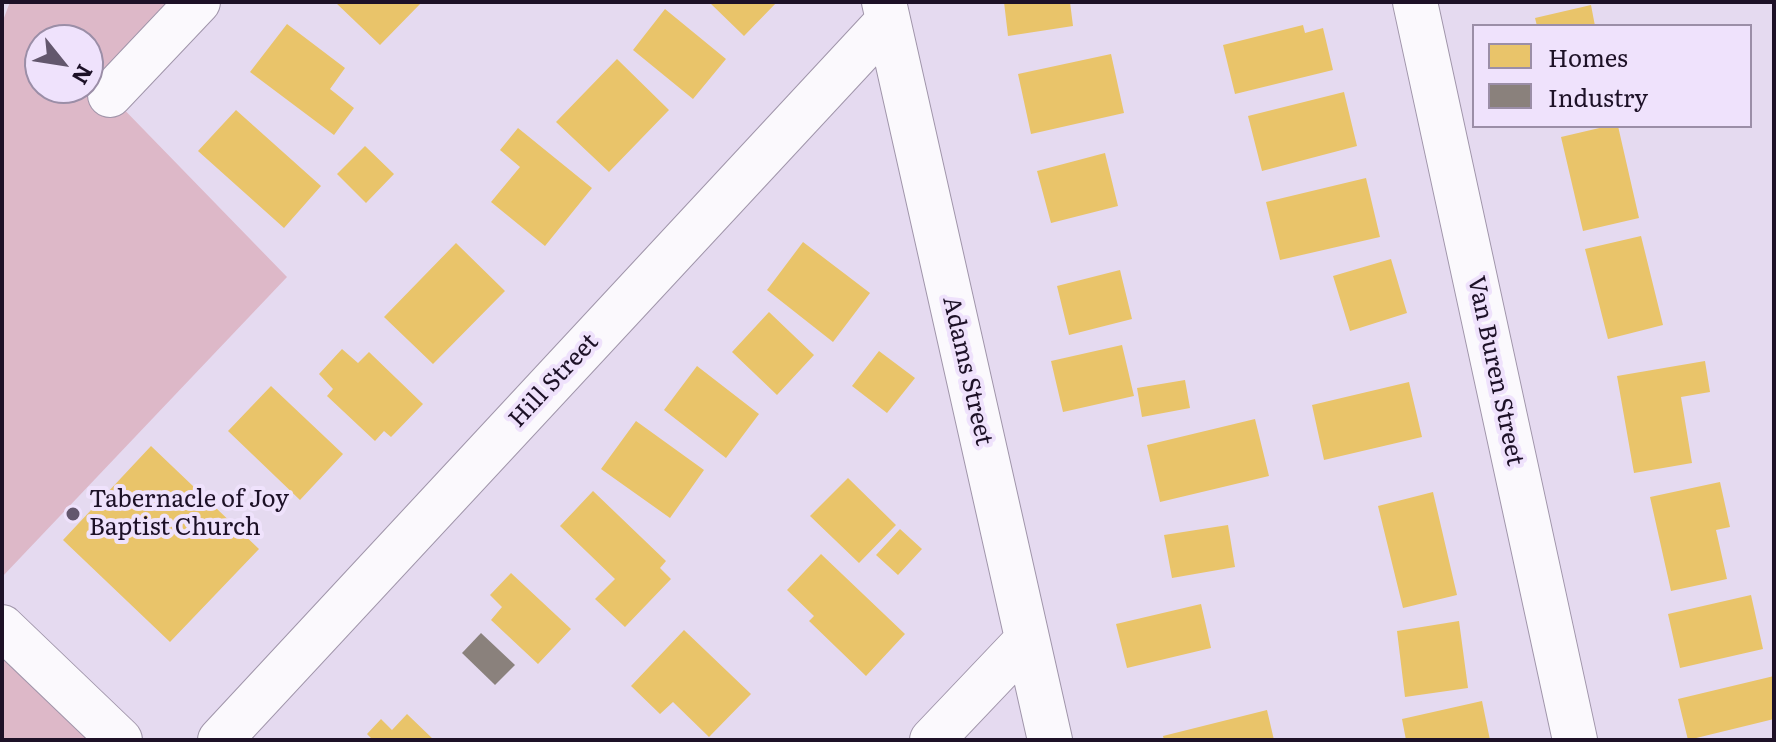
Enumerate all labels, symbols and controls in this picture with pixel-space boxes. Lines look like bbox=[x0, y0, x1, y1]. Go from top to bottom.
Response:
north arrow bbox=[24, 24, 104, 104]
legend bbox=[1472, 24, 1752, 128]
text: Homes bbox=[1548, 39, 1628, 74]
text: N bbox=[65, 59, 102, 91]
text: Industry bbox=[1548, 79, 1648, 114]
street label: Van Buren Street bbox=[1461, 274, 1529, 468]
street label: Adams Street bbox=[936, 294, 998, 448]
street label: Hill Street bbox=[503, 328, 605, 434]
place label: Tabernacle of Joy Baptist Church bbox=[89, 486, 289, 542]
marker: Tabernacle of Joy Baptist Church bbox=[64, 505, 82, 523]

